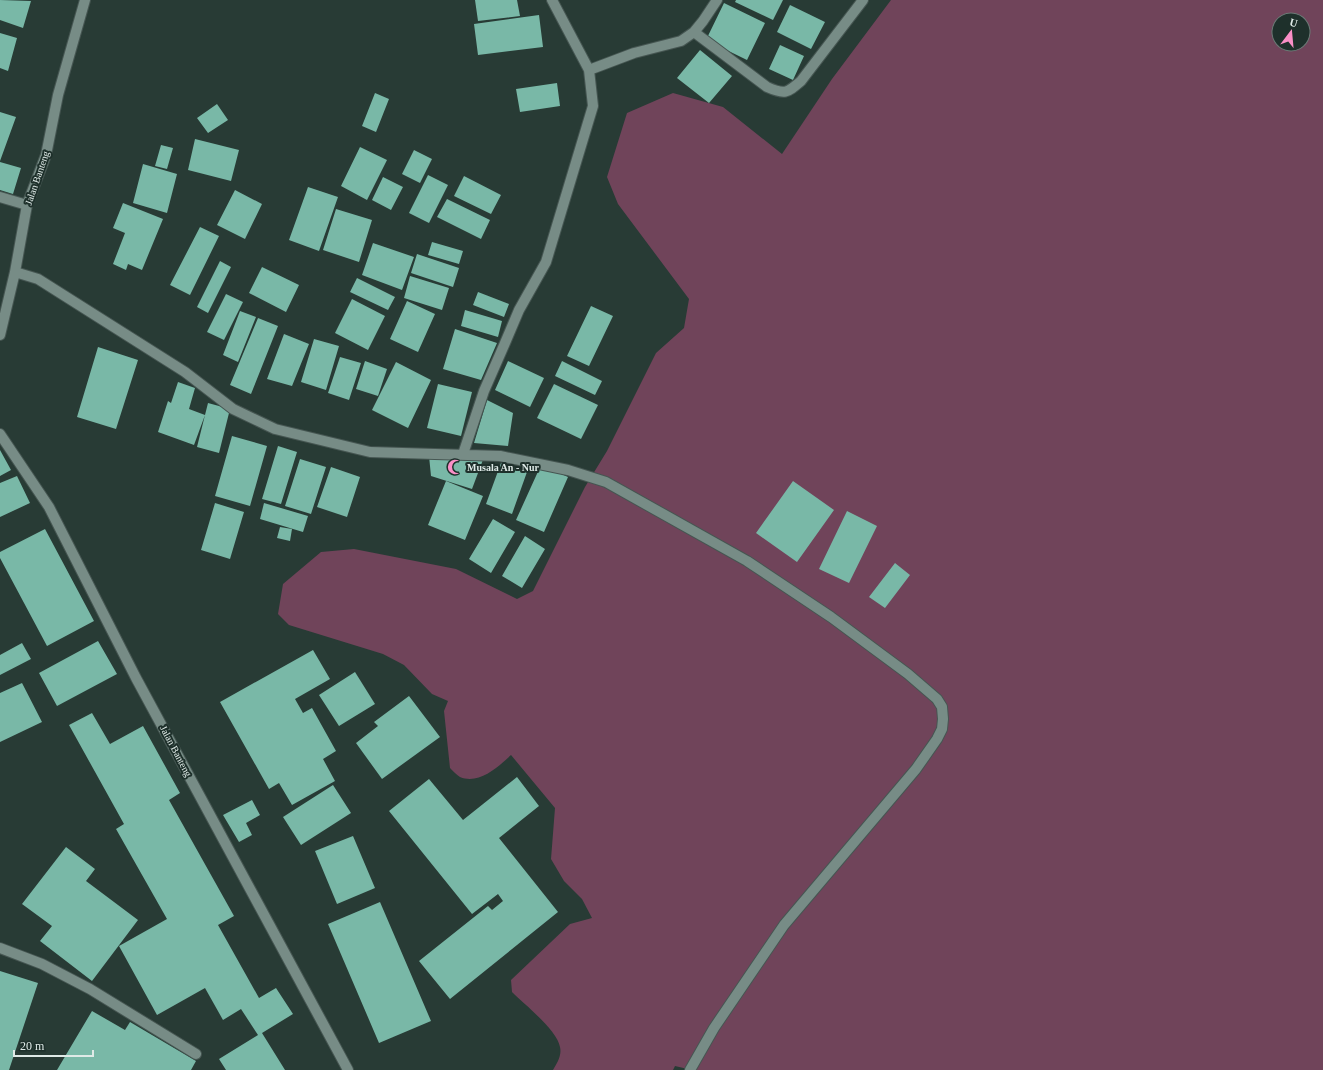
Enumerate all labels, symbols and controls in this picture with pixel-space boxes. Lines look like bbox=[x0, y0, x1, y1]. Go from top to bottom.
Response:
north arrow bbox=[1271, 12, 1311, 52]
text: U bbox=[1288, 16, 1299, 29]
street label: Jalan Banteng bbox=[23, 150, 51, 206]
mosque icon: Musala An - Nur bbox=[446, 458, 464, 476]
place label: Musala An - Nur bbox=[467, 462, 540, 473]
street label: Jalan Banteng bbox=[158, 724, 194, 778]
scale bar bbox=[14, 1032, 93, 1058]
text: 20 m bbox=[20, 1039, 45, 1053]

